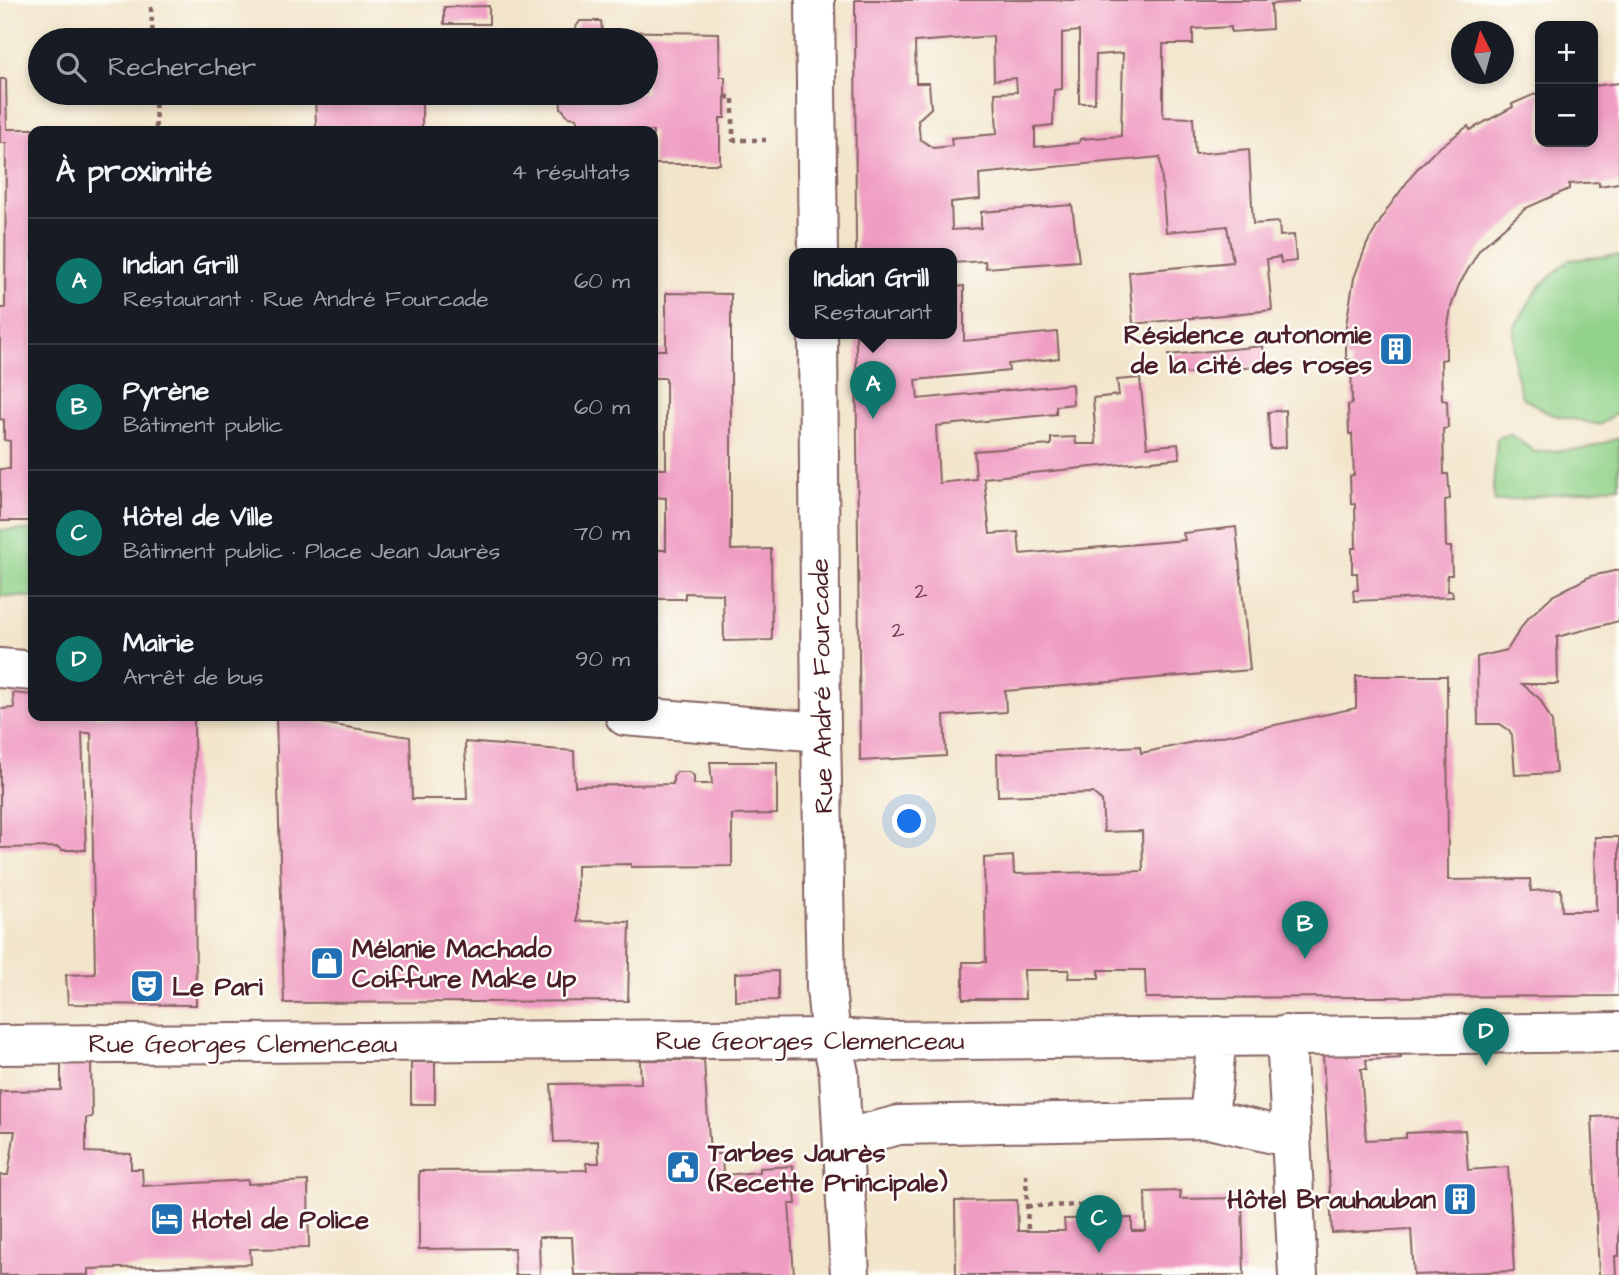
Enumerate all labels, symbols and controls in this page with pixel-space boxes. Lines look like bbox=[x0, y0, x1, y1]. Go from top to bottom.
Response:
north arrow bbox=[1451, 21, 1514, 84]
map controls bbox=[1535, 21, 1598, 147]
button: + bbox=[1535, 21, 1598, 84]
search box bbox=[28, 28, 658, 105]
icon: search bbox=[52, 48, 90, 86]
text: Rechercher bbox=[108, 49, 256, 85]
button: − bbox=[1535, 84, 1598, 147]
text: À proximité bbox=[56, 151, 212, 193]
text: 4 résultats bbox=[511, 156, 630, 188]
text: Indian Grill bbox=[123, 247, 238, 283]
popup bbox=[789, 248, 957, 339]
text: Indian Grill bbox=[814, 260, 929, 296]
text: A bbox=[72, 265, 86, 297]
text: 60 m bbox=[574, 265, 630, 297]
text: Restaurant · Rue André Fourcade bbox=[123, 283, 489, 315]
text: Restaurant bbox=[814, 296, 932, 328]
place label: Résidence autonomie de la cité des roses bbox=[1124, 317, 1372, 383]
building icon: Résidence autonomie de la cité des roses bbox=[1377, 330, 1415, 368]
pin: A bbox=[850, 361, 896, 419]
text: Pyrène bbox=[123, 373, 209, 409]
text: B bbox=[71, 391, 87, 423]
text: 60 m bbox=[574, 391, 630, 423]
text: Bâtiment public bbox=[123, 409, 283, 441]
text: Hôtel de Ville bbox=[123, 499, 273, 535]
text: C bbox=[71, 517, 87, 549]
text: 70 m bbox=[574, 517, 630, 549]
text: Bâtiment public · Place Jean Jaurès bbox=[123, 535, 500, 567]
street label: Rue André Fourcade bbox=[802, 558, 842, 814]
house number: 2 bbox=[914, 575, 928, 607]
house number: 2 bbox=[891, 614, 905, 646]
text: Mairie bbox=[123, 625, 194, 661]
text: D bbox=[72, 643, 86, 675]
text: 90 m bbox=[575, 643, 630, 675]
text: Arrêt de bus bbox=[123, 661, 264, 693]
your location bbox=[892, 804, 926, 838]
pin: B bbox=[1282, 901, 1328, 959]
place label: Mélanie Machado Coiffure Make Up bbox=[352, 931, 577, 997]
shop icon: Mélanie Machado Coiffure Make Up bbox=[308, 944, 346, 982]
theatre icon: Le Pari bbox=[128, 967, 166, 1005]
place label: Le Pari bbox=[172, 969, 263, 1005]
pin: D bbox=[1463, 1008, 1509, 1066]
street label: Rue Georges Clemenceau bbox=[655, 1023, 965, 1061]
street label: Rue Georges Clemenceau bbox=[88, 1026, 398, 1064]
place label: Tarbes Jaurès (Recette Principale) bbox=[707, 1135, 948, 1201]
public building icon: Tarbes Jaurès (Recette Principale) bbox=[664, 1148, 702, 1186]
building icon: Hôtel Brauhauban bbox=[1441, 1180, 1479, 1218]
place label: Hôtel Brauhauban bbox=[1227, 1182, 1436, 1218]
pin: C bbox=[1076, 1195, 1122, 1253]
hotel icon: Hotel de Police bbox=[148, 1200, 186, 1238]
place label: Hotel de Police bbox=[192, 1202, 369, 1238]

